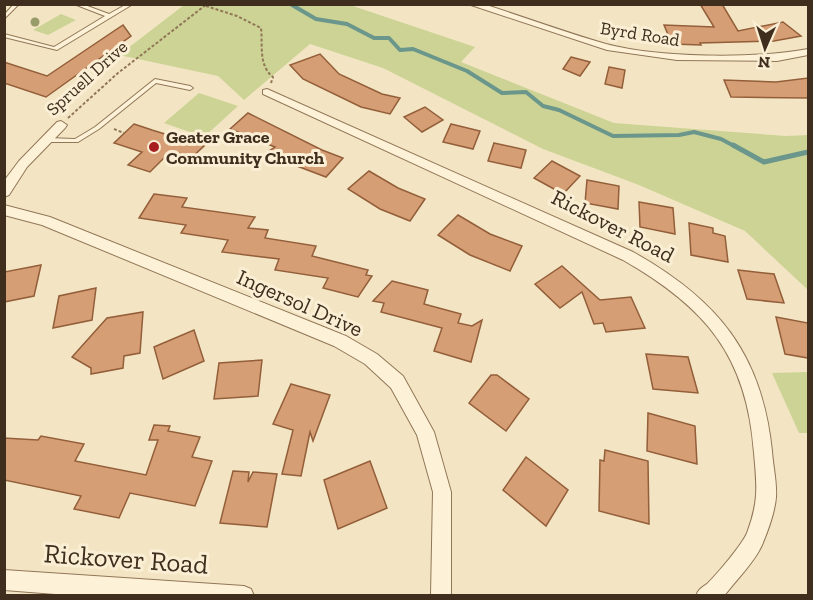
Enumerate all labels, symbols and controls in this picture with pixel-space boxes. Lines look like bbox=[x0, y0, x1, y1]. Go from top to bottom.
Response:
street label: Byrd Road bbox=[599, 17, 681, 51]
north arrow bbox=[735, 18, 795, 78]
street label: Spruell Drive bbox=[42, 36, 132, 120]
text: N bbox=[758, 53, 771, 72]
place label: Geater Grace Community Church bbox=[166, 126, 325, 169]
marker: Geater Grace Community Church bbox=[147, 140, 161, 154]
street label: Rickover Road bbox=[547, 183, 679, 269]
street label: Ingersol Drive bbox=[233, 263, 367, 343]
street label: Rickover Road bbox=[43, 537, 209, 581]

